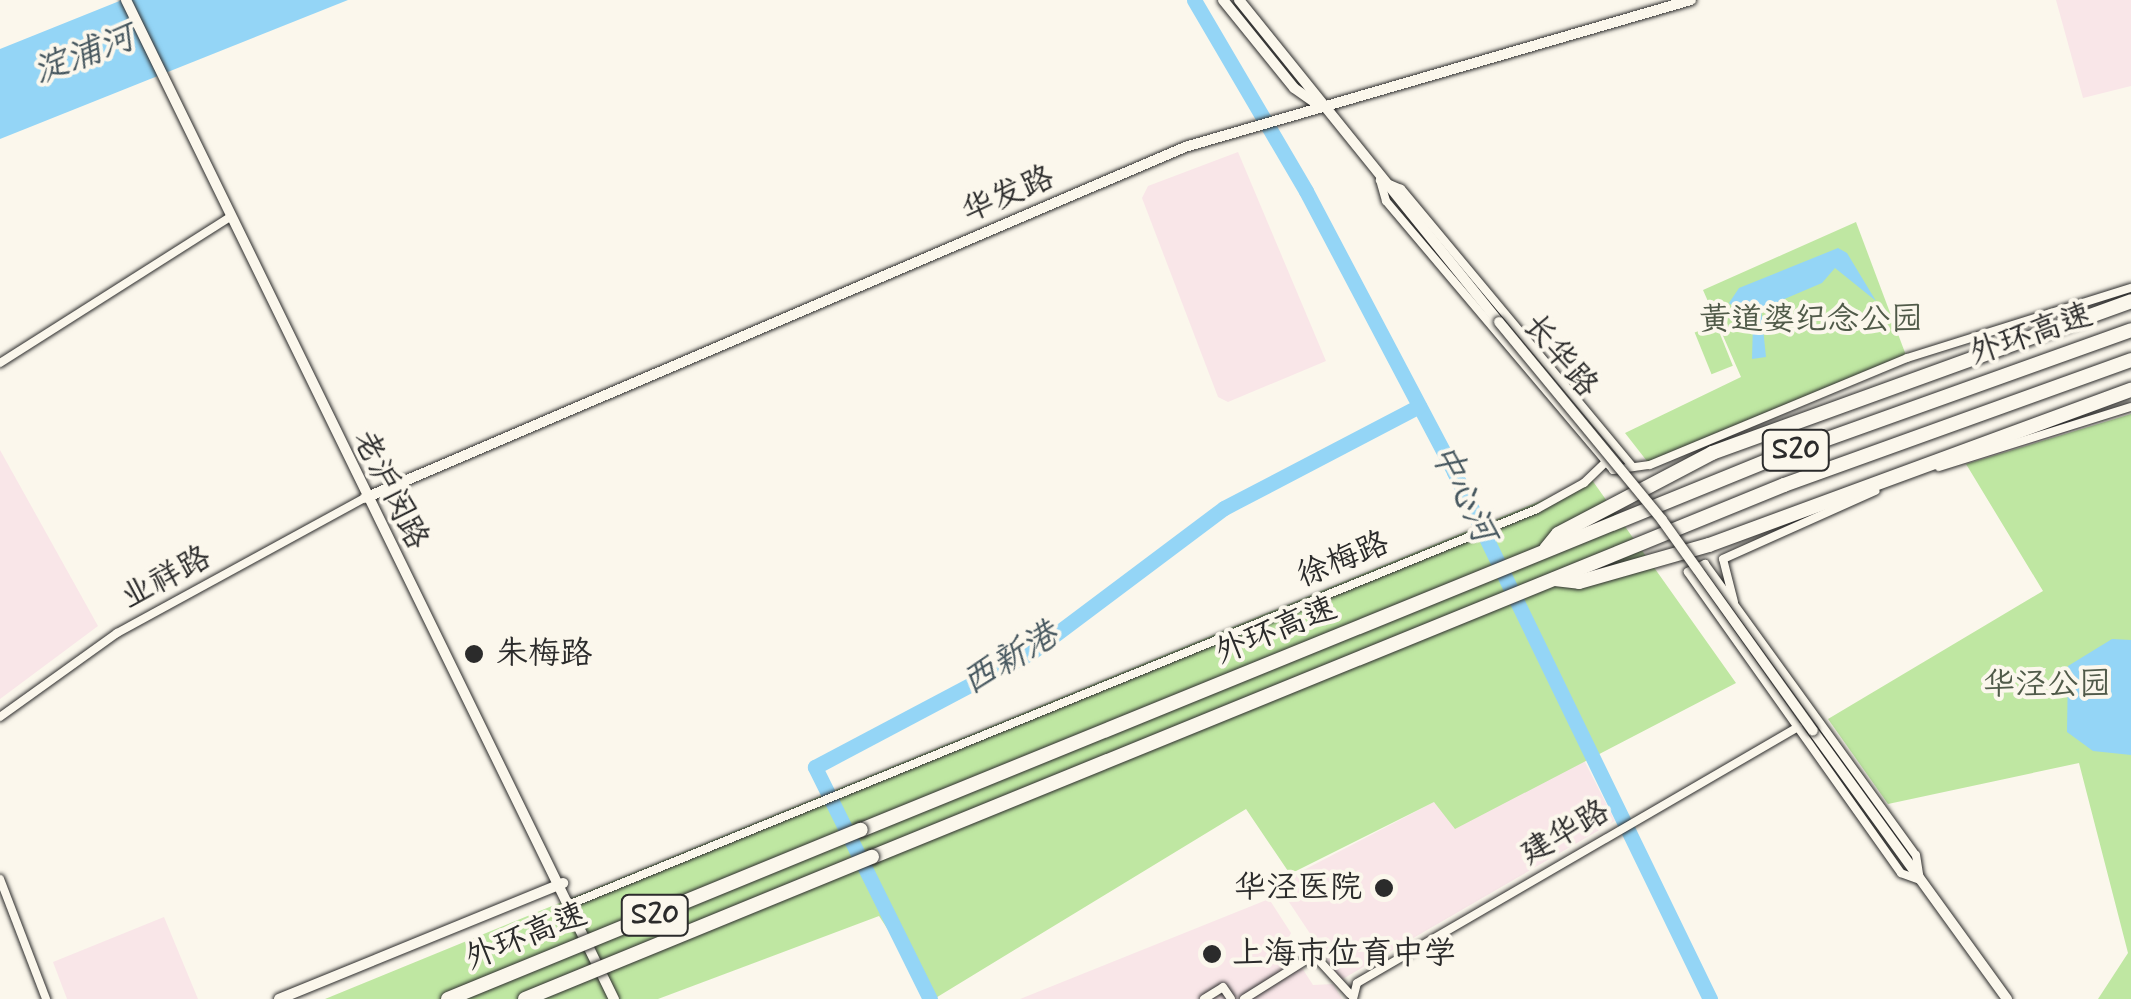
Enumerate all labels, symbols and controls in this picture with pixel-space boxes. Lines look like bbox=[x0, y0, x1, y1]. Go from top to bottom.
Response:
water label: 淀浦河 bbox=[27, 17, 141, 93]
street label: 华发路 bbox=[956, 159, 1060, 231]
street label: 外环高速 bbox=[1964, 296, 2098, 374]
park label: 黄道婆纪念公园 bbox=[1699, 301, 1923, 339]
street label: 长华路 bbox=[1514, 307, 1606, 405]
street label: 老沪闵路 bbox=[344, 424, 436, 556]
road number: S20 bbox=[1761, 425, 1831, 475]
water label: 中心河 bbox=[1421, 437, 1505, 549]
street label: 徐梅路 bbox=[1291, 524, 1395, 596]
street label: 业祥路 bbox=[115, 539, 217, 617]
street label: 外环高速 bbox=[1209, 589, 1343, 673]
water label: 西新港 bbox=[954, 614, 1066, 704]
place label: 朱梅路 bbox=[496, 635, 592, 673]
marker: 朱梅路 bbox=[461, 641, 487, 667]
park label: 华泾公园 bbox=[1983, 666, 2111, 704]
street label: 建华路 bbox=[1514, 792, 1616, 874]
place label: 华泾医院 bbox=[1234, 869, 1362, 907]
marker: 华泾医院 bbox=[1371, 875, 1397, 901]
road number: S20 bbox=[620, 890, 690, 940]
street label: 外环高速 bbox=[459, 895, 593, 979]
place label: 上海市位育中学 bbox=[1232, 935, 1456, 973]
marker: 上海市位育中学 bbox=[1201, 943, 1223, 965]

